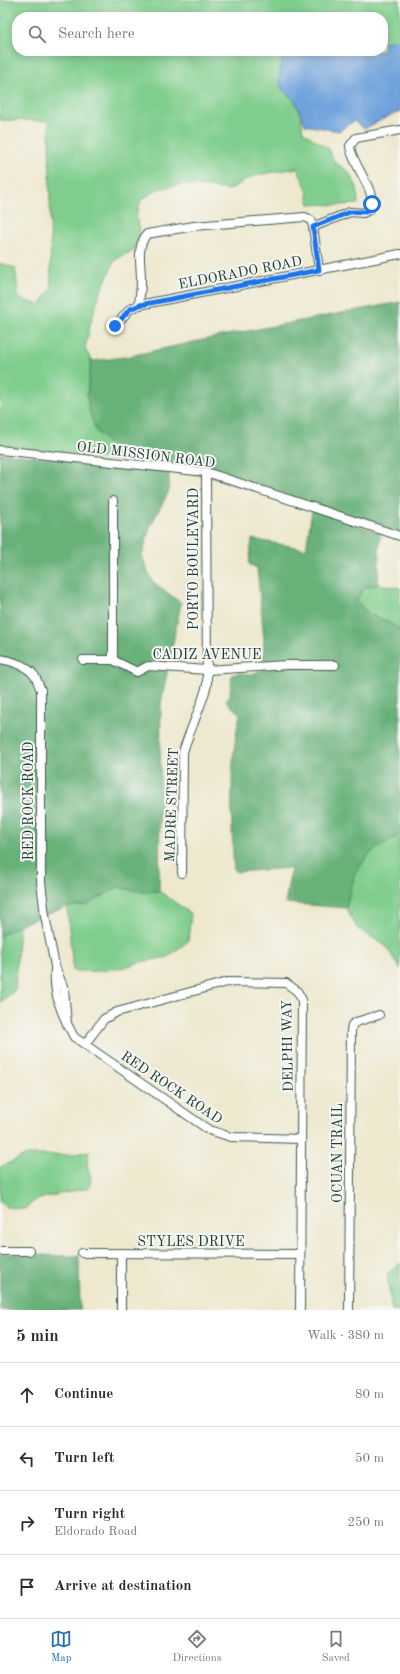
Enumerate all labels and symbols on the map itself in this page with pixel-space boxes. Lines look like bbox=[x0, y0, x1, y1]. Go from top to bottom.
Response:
route start bbox=[363, 195, 381, 213]
street label: ELDORADO ROAD bbox=[177, 254, 303, 292]
route end bbox=[106, 317, 124, 335]
street label: OLD MISSION ROAD bbox=[76, 440, 216, 470]
street label: PORTO BOULEVARD bbox=[187, 488, 201, 630]
street label: CADIZ AVENUE bbox=[152, 648, 262, 662]
street label: RED ROCK ROAD bbox=[22, 742, 36, 860]
street label: MADRE STREET bbox=[163, 747, 181, 863]
street label: DELPHI WAY bbox=[280, 1000, 296, 1092]
street label: RED ROCK ROAD bbox=[118, 1049, 225, 1127]
street label: OCUAN TRAIL bbox=[331, 1103, 345, 1203]
street label: STYLES DRIVE bbox=[137, 1235, 245, 1249]

